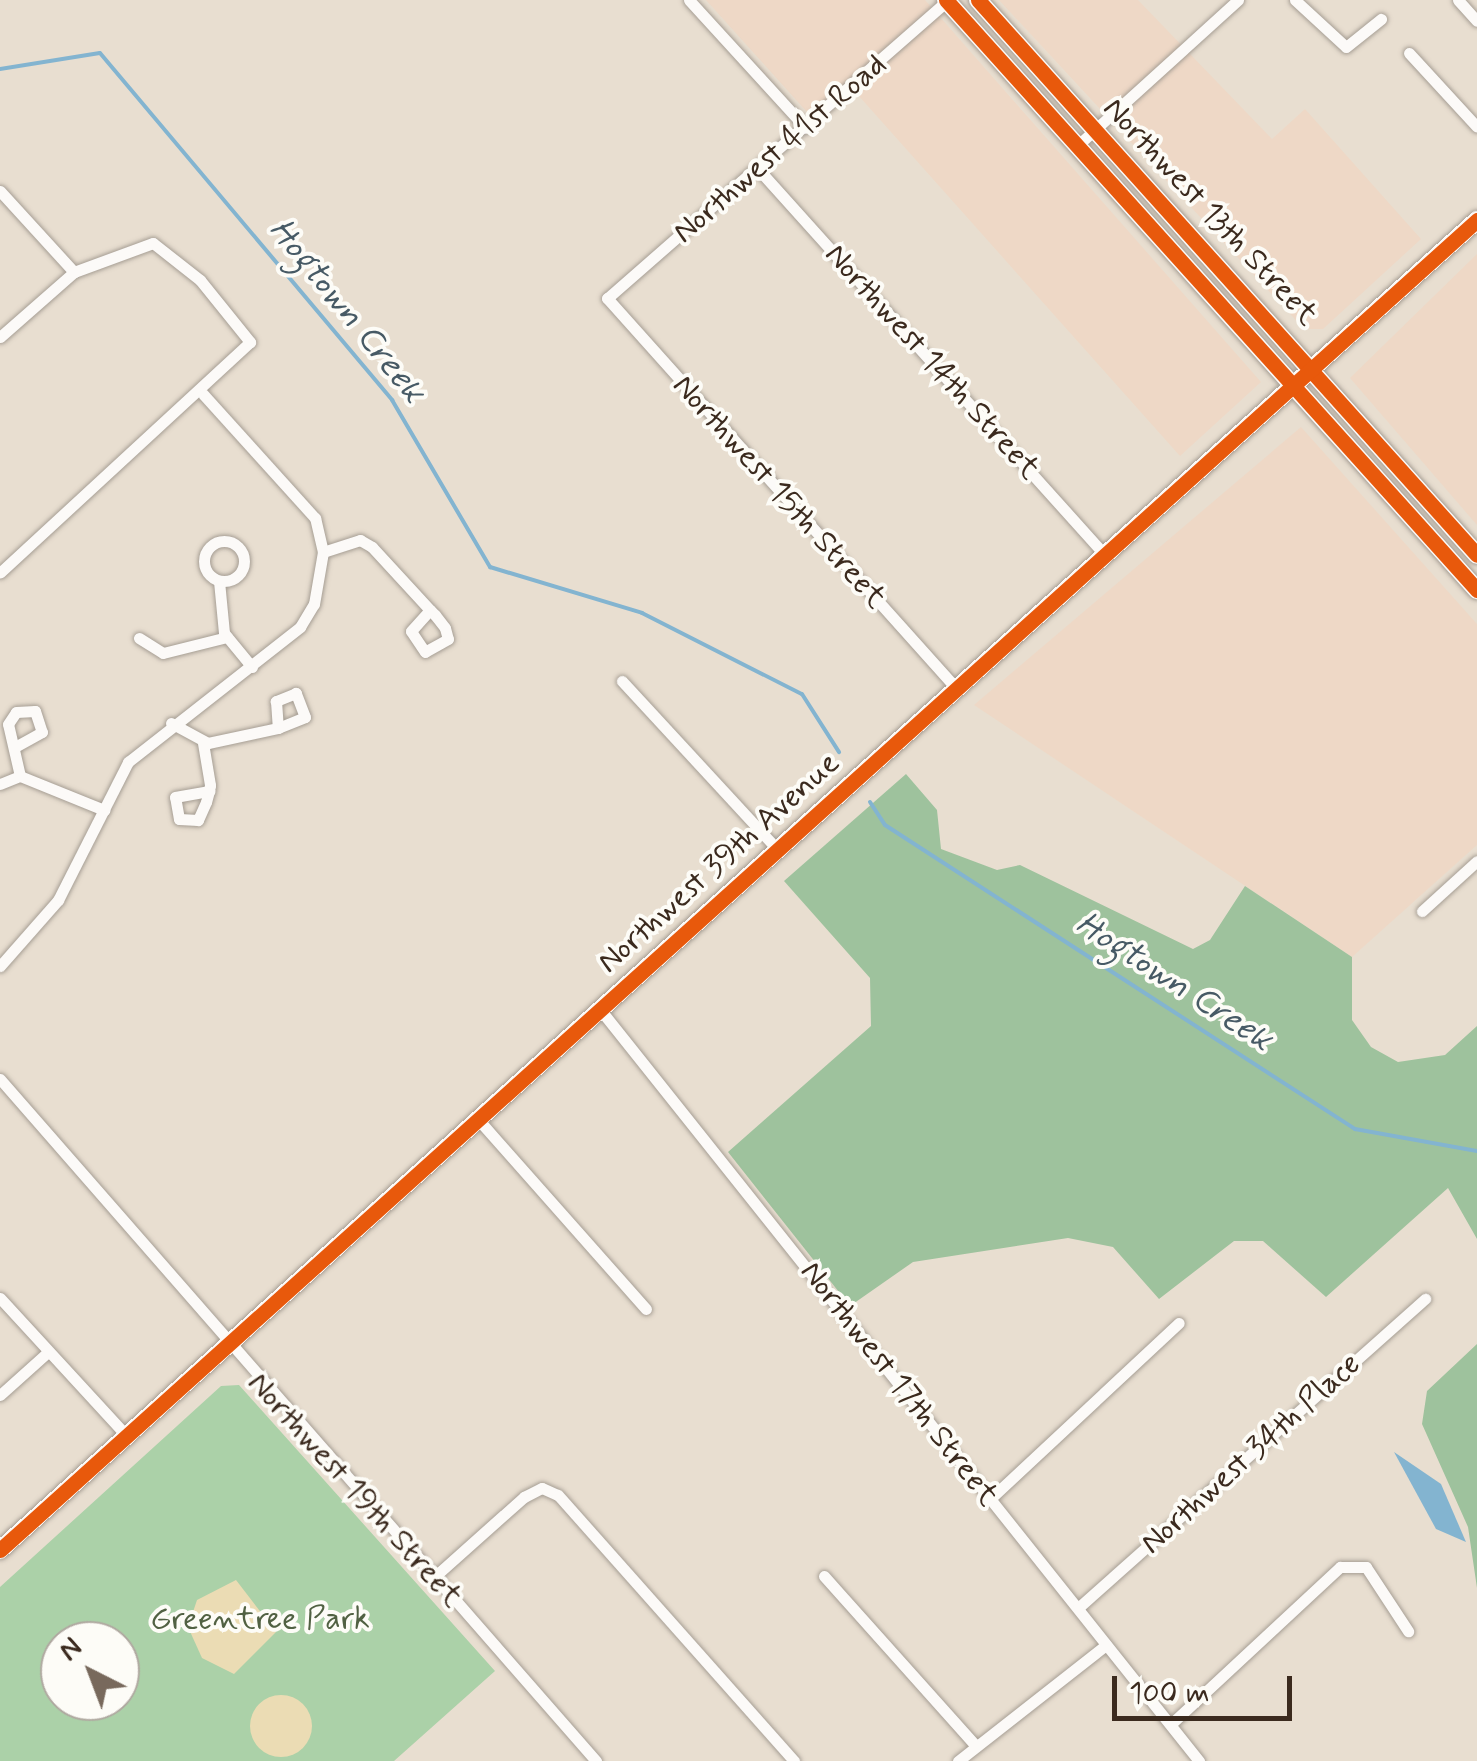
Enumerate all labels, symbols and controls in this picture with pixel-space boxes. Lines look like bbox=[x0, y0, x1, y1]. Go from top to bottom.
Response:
street label: Northwest 41st Road bbox=[665, 46, 895, 252]
street label: Northwest 13th Street bbox=[1094, 90, 1326, 334]
water label: Hogtown Creek bbox=[260, 211, 434, 411]
street label: Northwest 14th Street bbox=[816, 236, 1048, 488]
street label: Northwest 15th Street bbox=[664, 367, 894, 617]
street label: Northwest 39th Avenue bbox=[590, 744, 848, 982]
water label: Hogtown Creek bbox=[1069, 903, 1279, 1061]
street label: Northwest 17th Street bbox=[791, 1254, 1007, 1514]
street label: Northwest 34th Place bbox=[1133, 1345, 1369, 1563]
street label: Northwest 19th Street bbox=[239, 1364, 471, 1616]
park label: Greentree Park bbox=[150, 1600, 370, 1638]
north arrow bbox=[40, 1621, 140, 1721]
text: N bbox=[52, 1630, 90, 1670]
scale bar bbox=[1117, 1656, 1297, 1718]
text: 100 m bbox=[1129, 1674, 1210, 1713]

